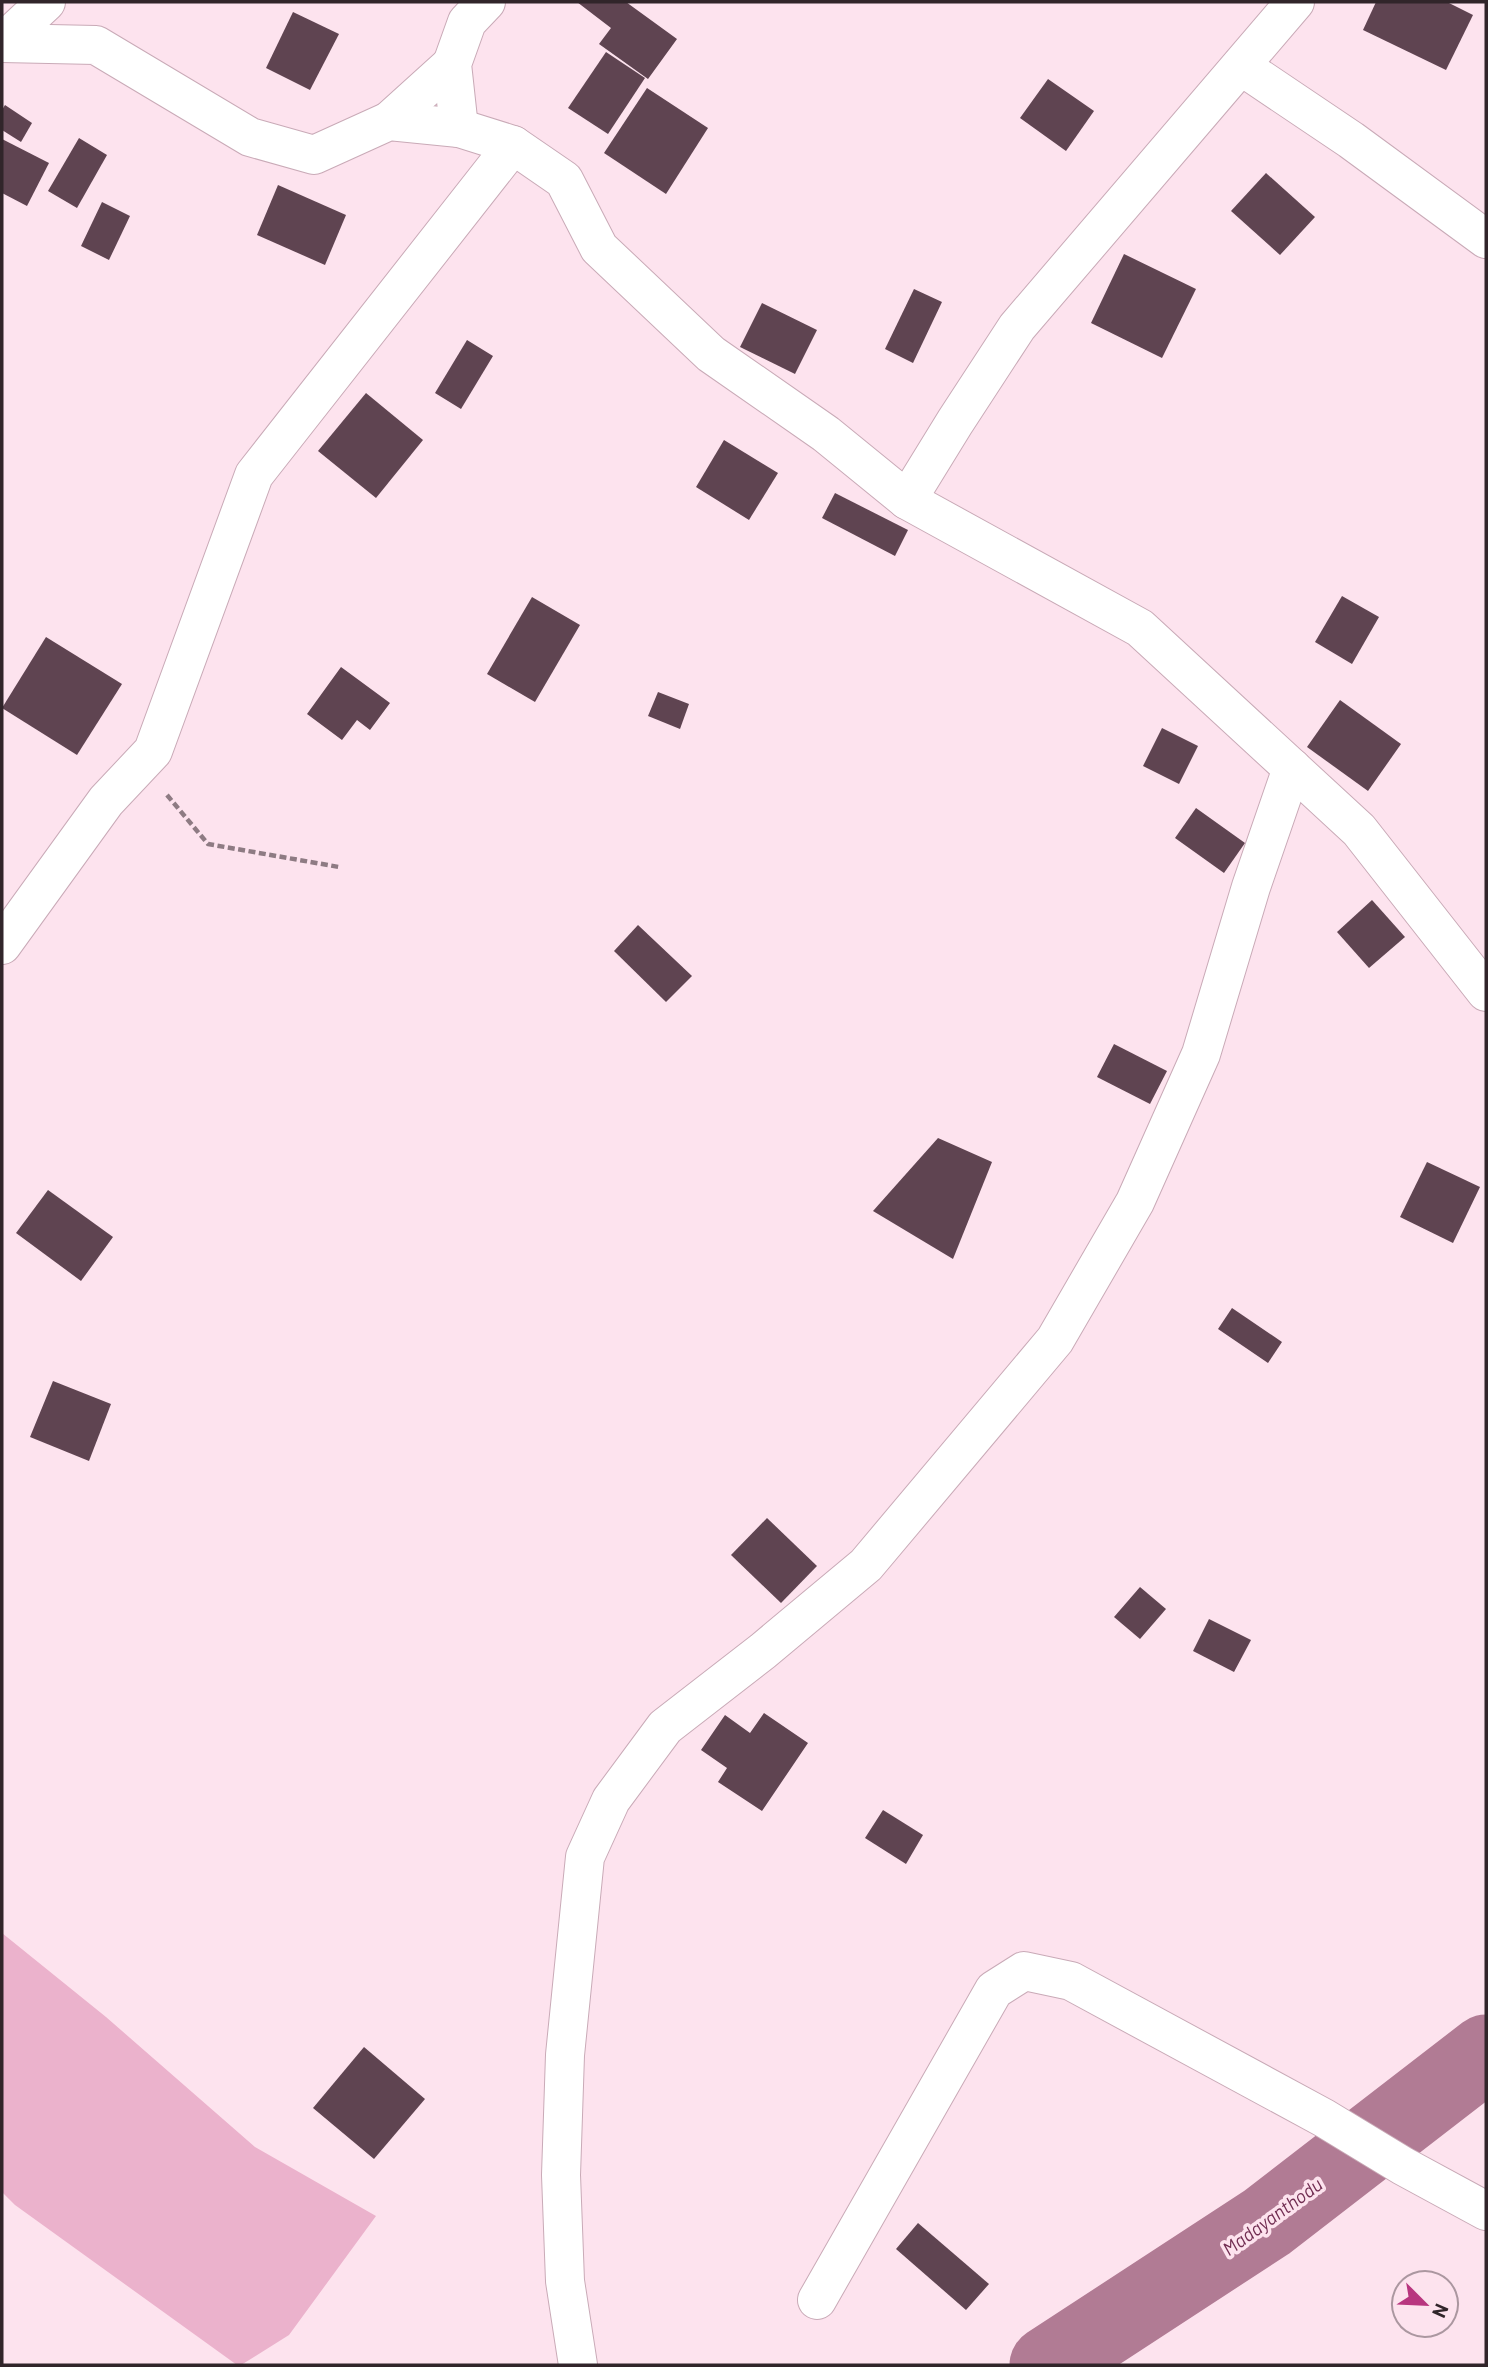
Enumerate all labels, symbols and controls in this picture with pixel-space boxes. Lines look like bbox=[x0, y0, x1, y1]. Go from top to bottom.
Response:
water label: Madayanthodu bbox=[1218, 2172, 1327, 2260]
north arrow bbox=[1390, 2269, 1460, 2339]
text: N bbox=[1428, 2301, 1454, 2322]

